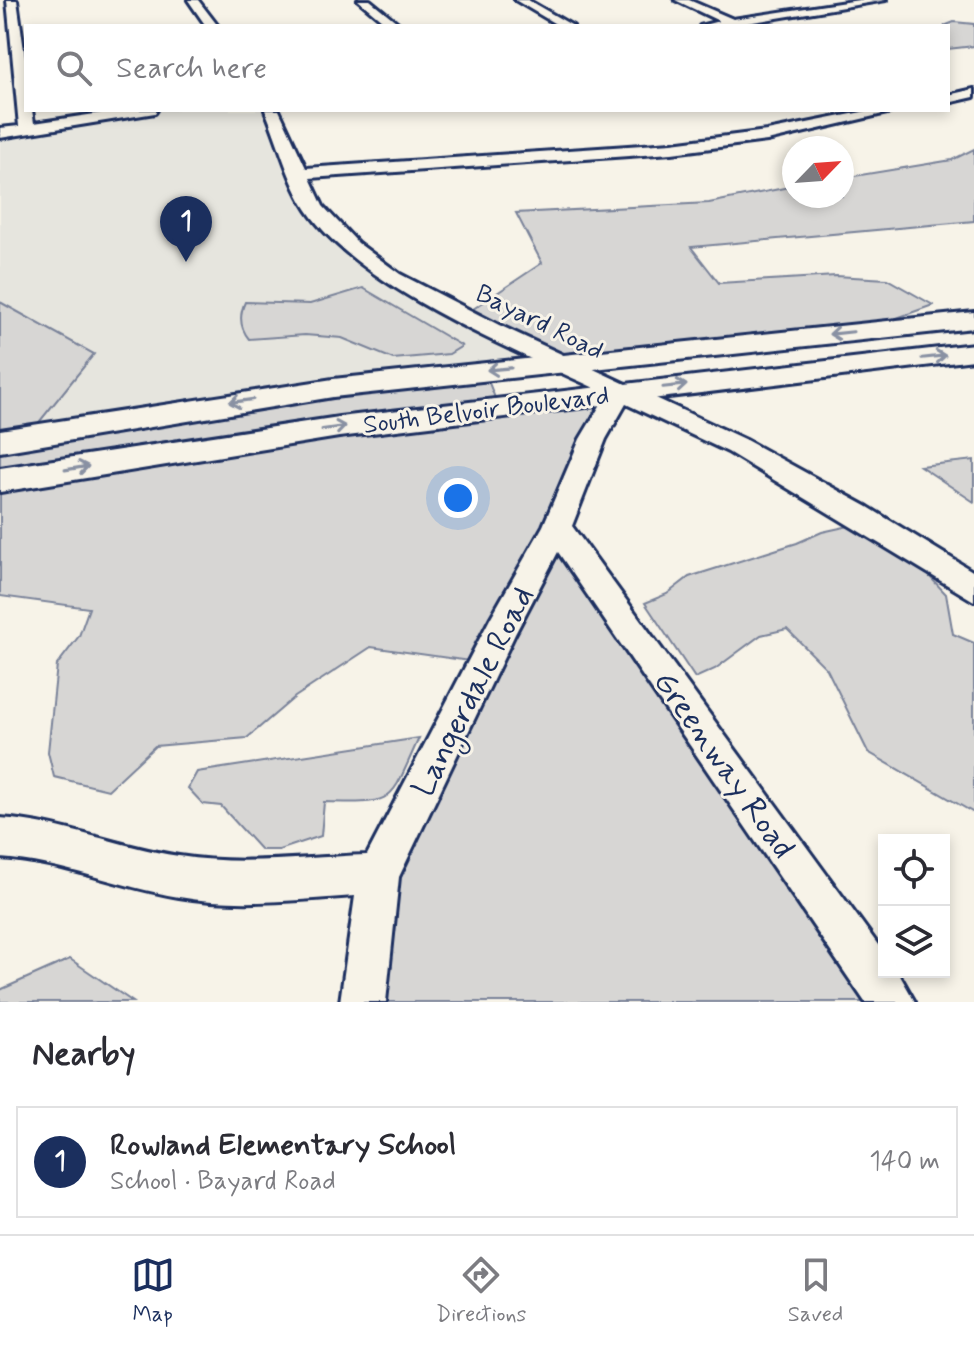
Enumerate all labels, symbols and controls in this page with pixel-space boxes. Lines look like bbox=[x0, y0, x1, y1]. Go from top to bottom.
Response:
search box bbox=[24, 24, 950, 112]
icon: search bbox=[52, 46, 96, 90]
text: Search here bbox=[116, 49, 267, 88]
north arrow bbox=[782, 136, 854, 208]
pin: 1 bbox=[160, 196, 212, 262]
street label: Bayard Road bbox=[470, 277, 609, 368]
one-way arrow bbox=[828, 326, 855, 341]
one-way arrow bbox=[920, 349, 947, 364]
one-way arrow bbox=[486, 362, 513, 377]
one-way arrow bbox=[661, 378, 688, 393]
street label: South Belvoir Boulevard bbox=[361, 379, 611, 443]
one-way arrow bbox=[228, 394, 254, 409]
one-way arrow bbox=[321, 420, 346, 435]
one-way arrow bbox=[64, 460, 89, 475]
your location bbox=[438, 478, 478, 518]
street label: Langerdale Road bbox=[403, 580, 547, 805]
street label: Greenway Road bbox=[643, 663, 804, 867]
map controls bbox=[878, 834, 950, 978]
button: locate bbox=[878, 834, 950, 906]
button: layers bbox=[878, 906, 950, 978]
text: Nearby bbox=[32, 1032, 136, 1077]
text: Rowland Elementary School bbox=[110, 1126, 456, 1165]
text: 1 bbox=[54, 1145, 66, 1179]
text: 140 m bbox=[869, 1145, 940, 1179]
text: School · Bayard Road bbox=[110, 1165, 336, 1199]
tab: Map bbox=[131, 1253, 175, 1329]
tab: Directions bbox=[436, 1253, 526, 1329]
tab: Saved bbox=[788, 1253, 843, 1329]

